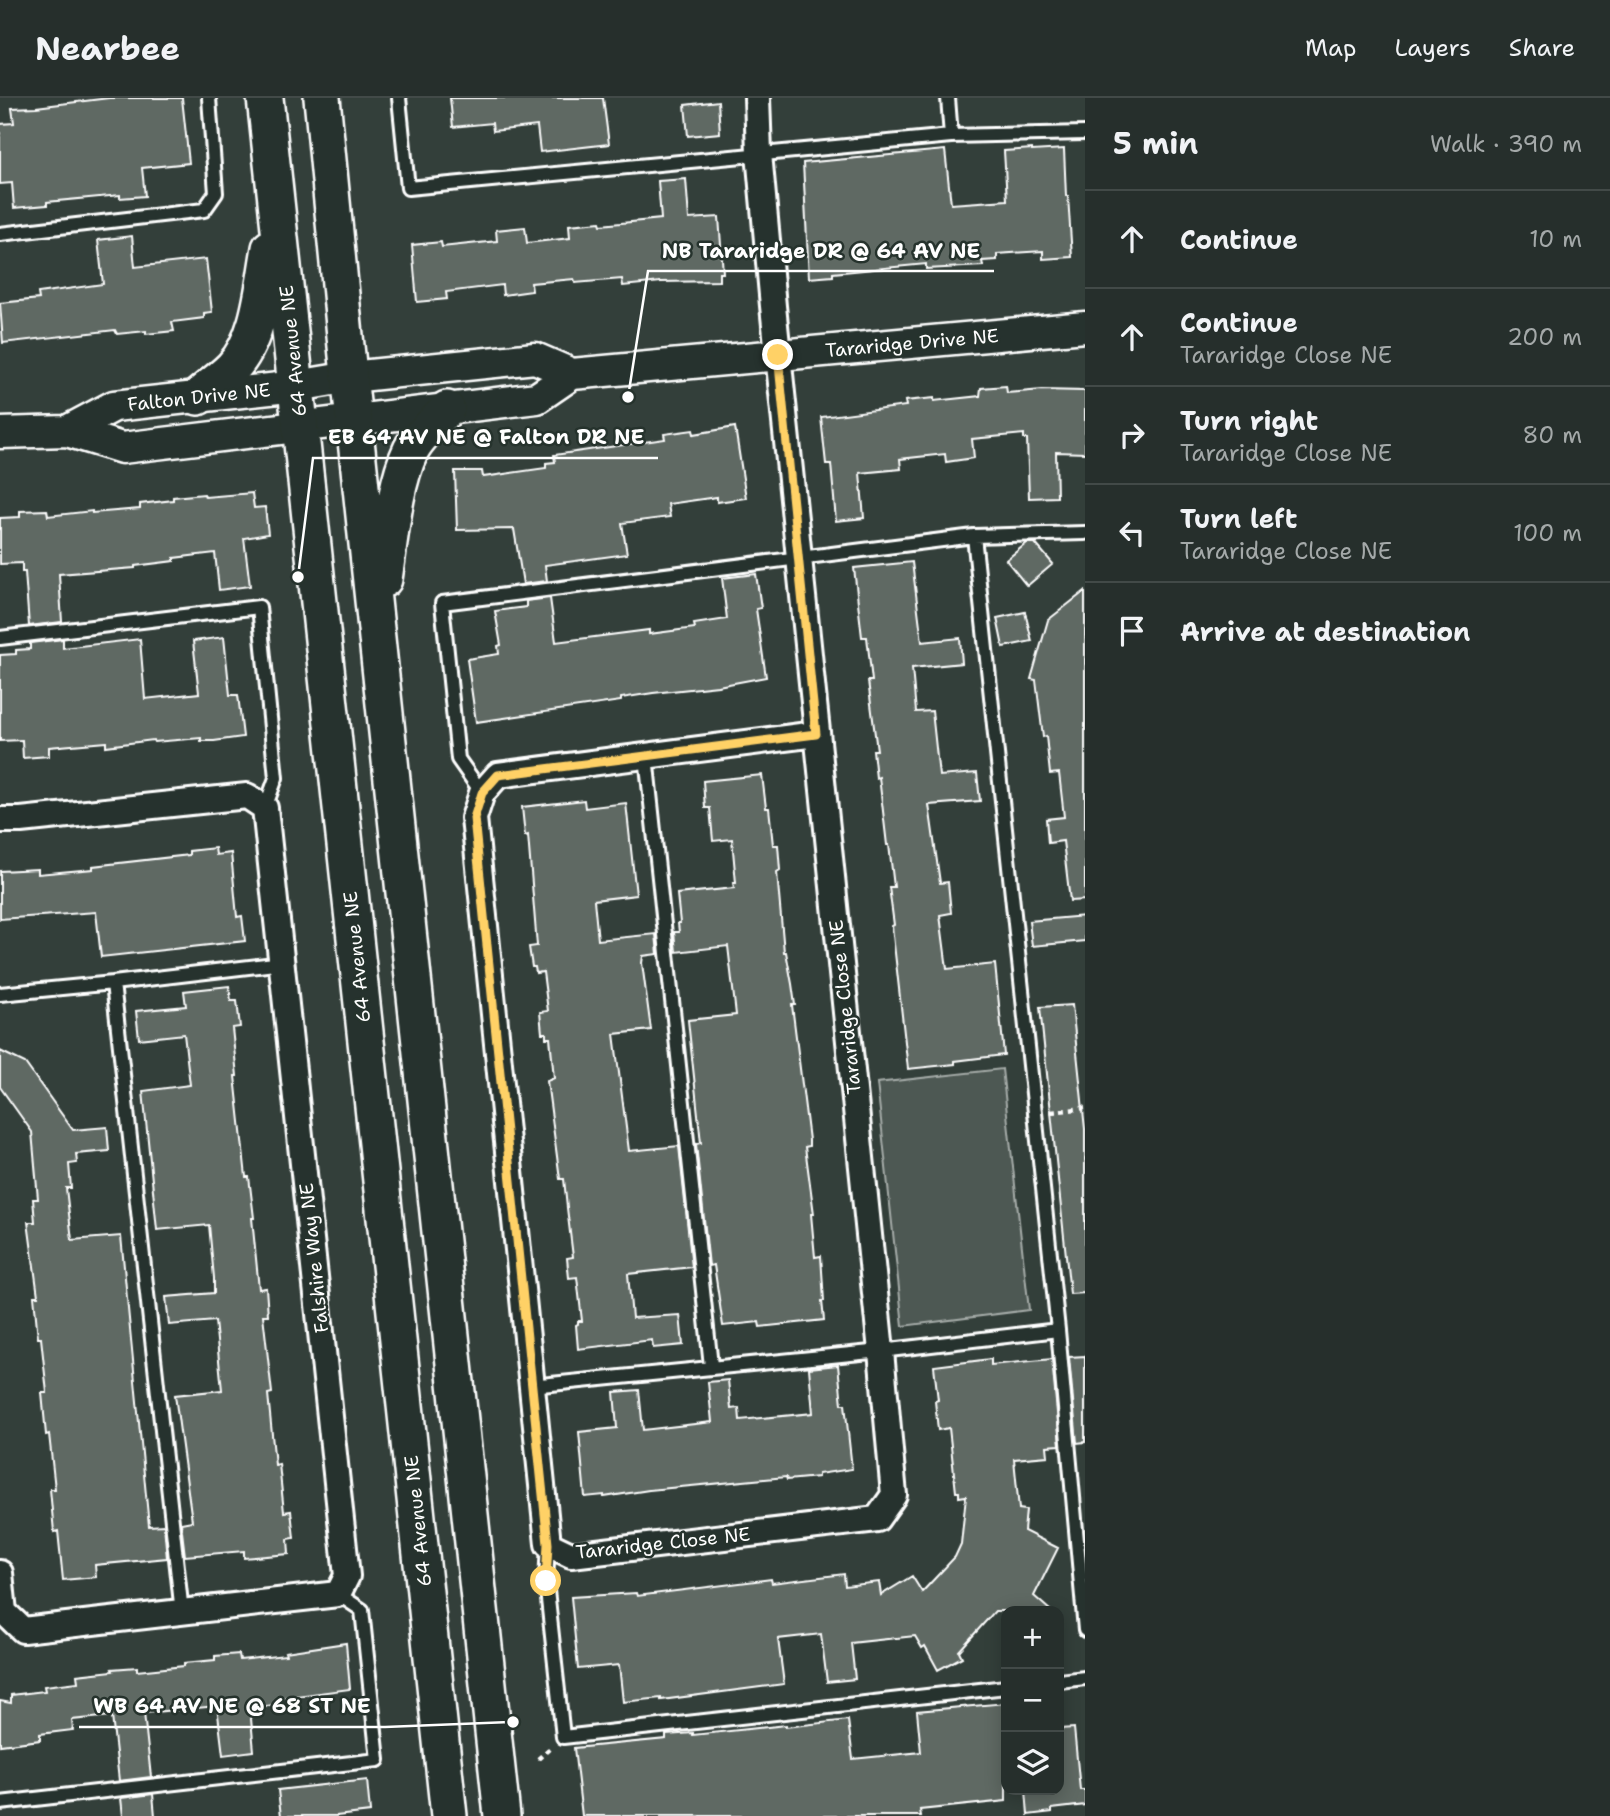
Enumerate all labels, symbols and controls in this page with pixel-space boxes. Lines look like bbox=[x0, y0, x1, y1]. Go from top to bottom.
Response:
text: Nearbee bbox=[35, 26, 180, 71]
text: Map bbox=[1305, 32, 1356, 64]
text: Layers bbox=[1394, 32, 1471, 64]
text: Share bbox=[1509, 32, 1575, 64]
text: 5 min bbox=[1113, 123, 1198, 164]
text: Walk · 390 m bbox=[1430, 129, 1582, 159]
icon: ahead bbox=[1113, 220, 1151, 258]
text: Continue bbox=[1180, 222, 1298, 257]
text: 10 m bbox=[1529, 224, 1582, 254]
callout: NB Tararidge DR @ 64 AV NE bbox=[648, 229, 994, 271]
text: NB Tararidge DR @ 64 AV NE bbox=[662, 237, 980, 265]
street label: 64 Avenue NE bbox=[274, 284, 312, 418]
text: Continue bbox=[1180, 305, 1298, 340]
icon: ahead bbox=[1113, 318, 1151, 356]
text: 200 m bbox=[1507, 322, 1582, 352]
street label: Tararidge Drive NE bbox=[824, 323, 1000, 363]
route end bbox=[762, 339, 793, 370]
text: Tararidge Close NE bbox=[1180, 340, 1392, 370]
street label: Falton Drive NE bbox=[126, 377, 272, 417]
text: Turn right bbox=[1180, 403, 1318, 438]
callout: EB 64 AV NE @ Falton DR NE bbox=[313, 416, 658, 458]
icon: right bbox=[1113, 416, 1151, 454]
text: 80 m bbox=[1523, 420, 1582, 450]
text: EB 64 AV NE @ Falton DR NE bbox=[328, 423, 644, 451]
text: Tararidge Close NE bbox=[1180, 438, 1392, 468]
text: Turn left bbox=[1180, 501, 1297, 536]
icon: left bbox=[1113, 514, 1151, 552]
text: 100 m bbox=[1513, 518, 1582, 548]
text: Tararidge Close NE bbox=[1180, 536, 1392, 566]
icon: arrive bbox=[1113, 612, 1151, 650]
text: Arrive at destination bbox=[1180, 614, 1470, 649]
street label: 64 Avenue NE bbox=[338, 890, 376, 1024]
street label: Tararidge Close NE bbox=[823, 918, 867, 1095]
street label: Falshire Way NE bbox=[294, 1182, 334, 1334]
street label: 64 Avenue NE bbox=[399, 1454, 437, 1588]
street label: Tararidge Close NE bbox=[575, 1521, 752, 1565]
route start bbox=[530, 1565, 561, 1596]
map controls bbox=[1001, 1606, 1064, 1795]
button: + bbox=[1001, 1606, 1064, 1669]
button: − bbox=[1001, 1669, 1064, 1732]
callout: WB 64 AV NE @ 68 ST NE bbox=[79, 1685, 385, 1727]
text: WB 64 AV NE @ 68 ST NE bbox=[93, 1692, 371, 1720]
button: layers bbox=[1001, 1732, 1064, 1795]

